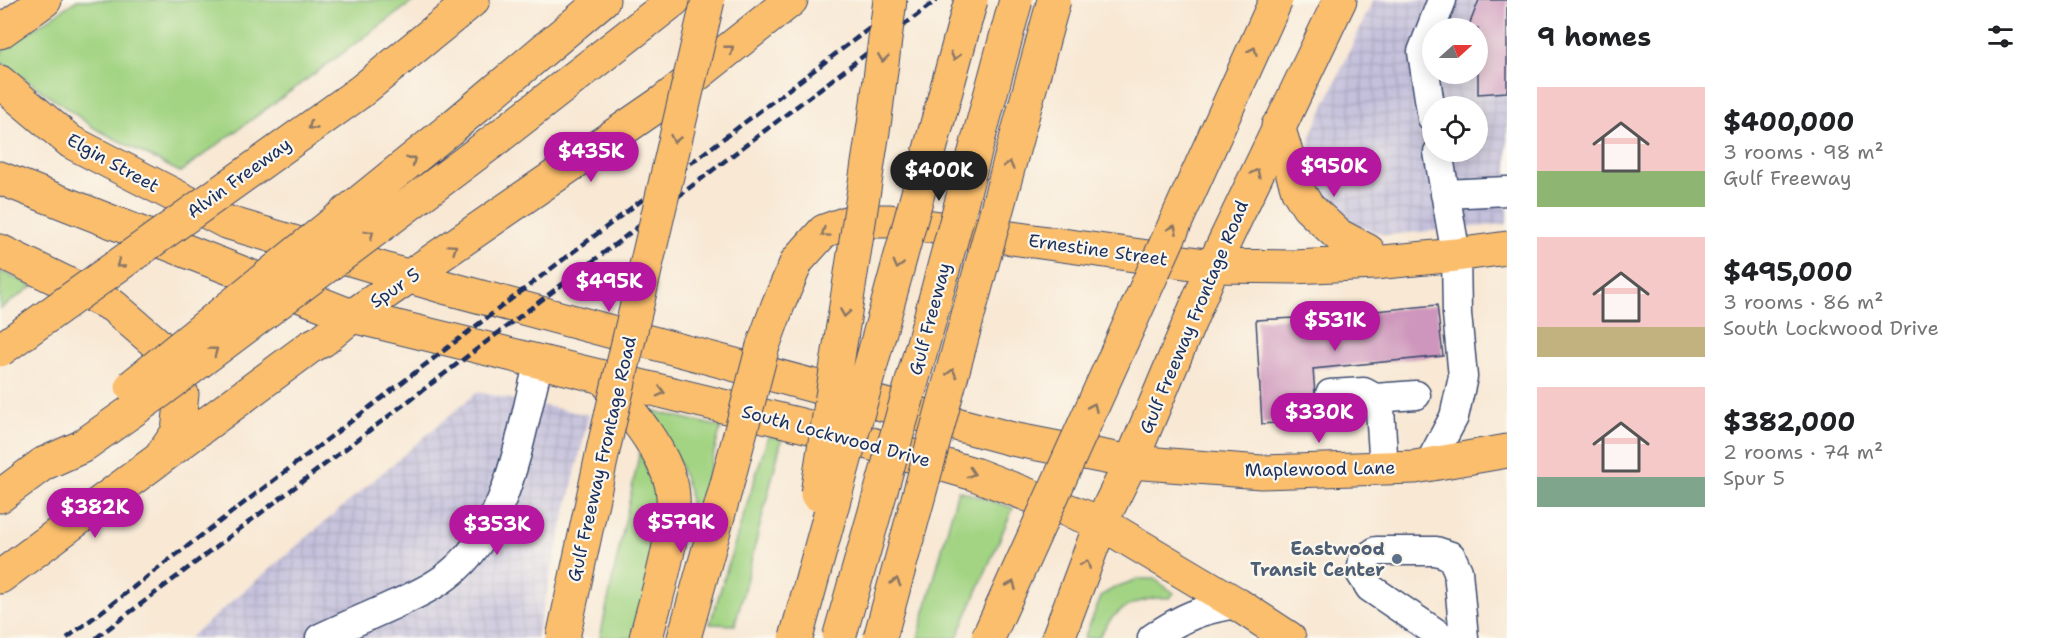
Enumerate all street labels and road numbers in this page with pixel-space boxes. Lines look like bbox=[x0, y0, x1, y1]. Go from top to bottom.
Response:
street label: Elgin Street bbox=[63, 128, 163, 198]
street label: Alvin Freeway bbox=[182, 132, 296, 224]
street label: Gulf Freeway Frontage Road bbox=[1134, 197, 1254, 437]
street label: Ernestine Street bbox=[1027, 228, 1169, 272]
street label: Gulf Freeway bbox=[903, 260, 957, 378]
street label: Spur 5 bbox=[365, 262, 425, 314]
street label: Gulf Freeway Frontage Road bbox=[562, 334, 642, 584]
street label: South Lockwood Drive bbox=[739, 399, 933, 473]
street label: Maplewood Lane bbox=[1245, 456, 1395, 482]

